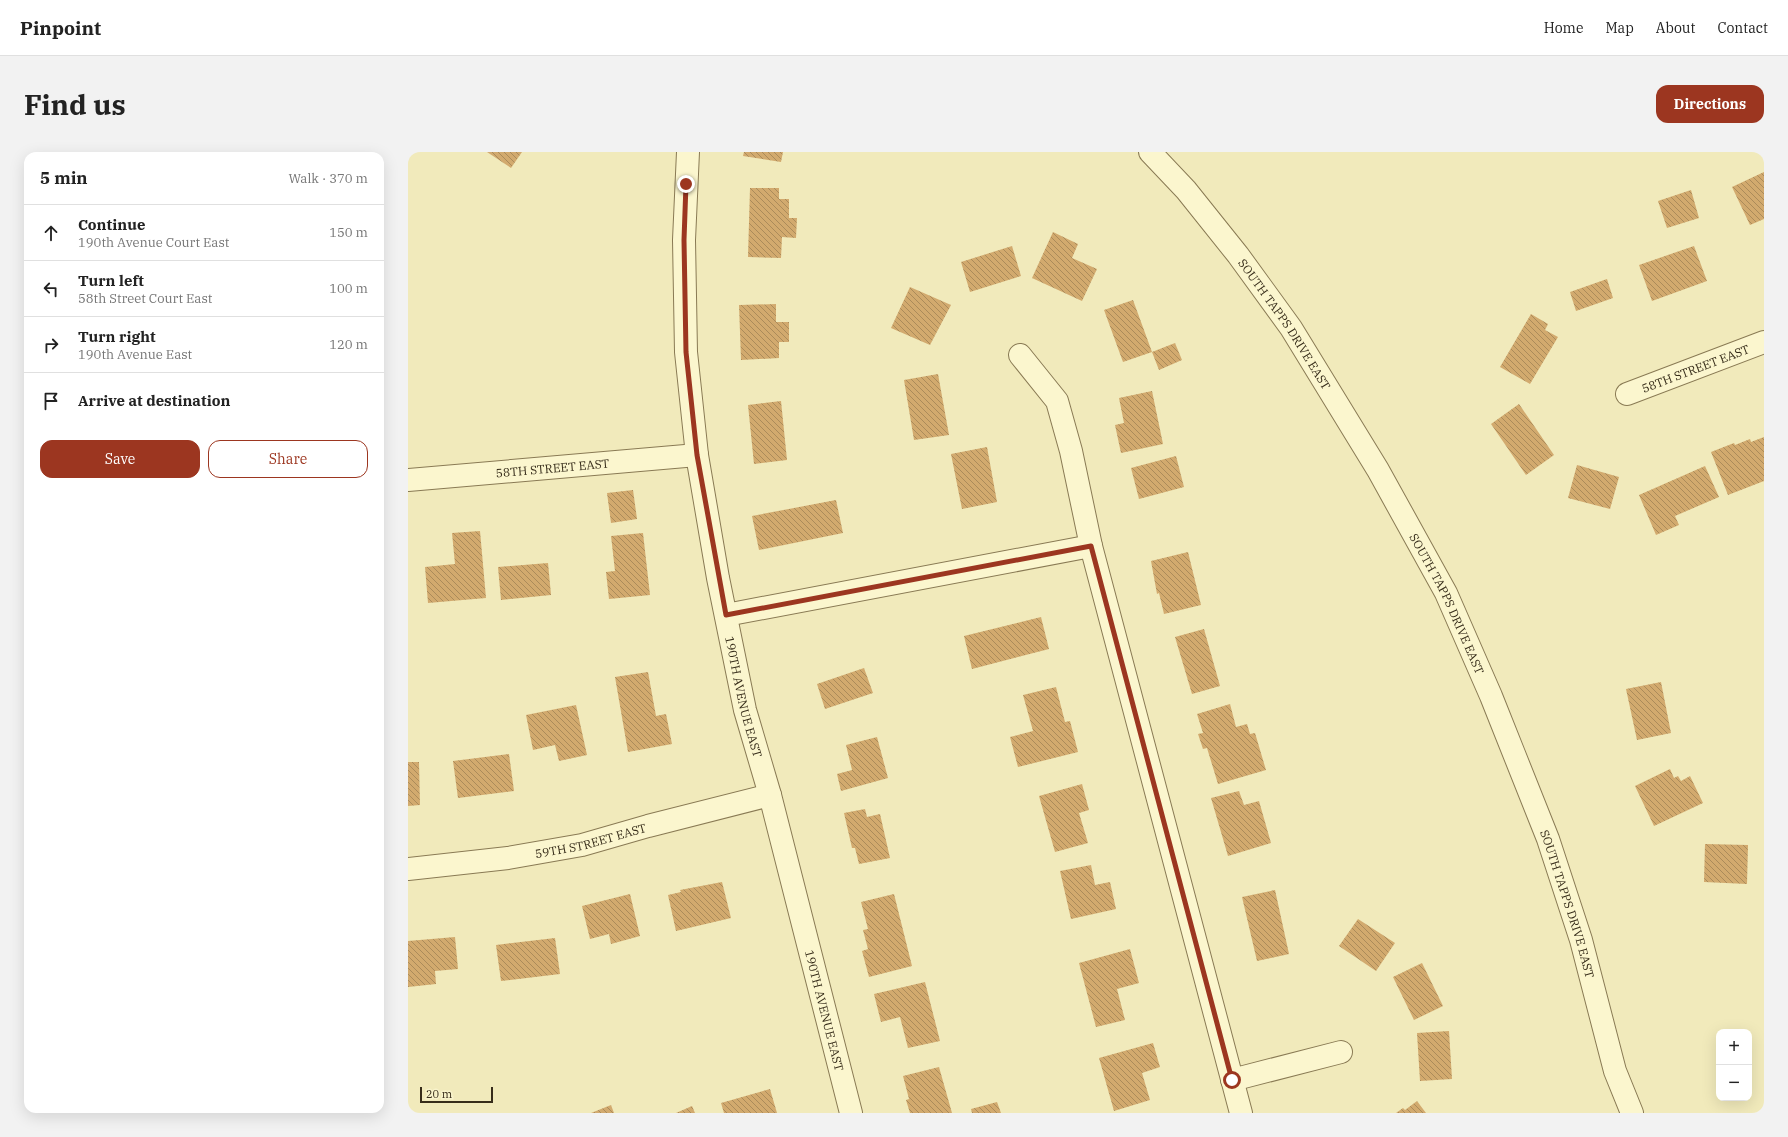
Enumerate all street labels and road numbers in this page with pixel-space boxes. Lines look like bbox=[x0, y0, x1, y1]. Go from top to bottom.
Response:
street label: SOUTH TAPPS DRIVE EAST bbox=[1235, 255, 1334, 392]
street label: 58TH STREET EAST bbox=[1639, 341, 1751, 395]
street label: 58TH STREET EAST bbox=[495, 455, 610, 480]
street label: SOUTH TAPPS DRIVE EAST bbox=[1407, 531, 1488, 676]
street label: 190TH AVENUE EAST bbox=[723, 635, 766, 759]
street label: 59TH STREET EAST bbox=[534, 819, 648, 861]
street label: SOUTH TAPPS DRIVE EAST bbox=[1537, 827, 1598, 980]
street label: 190TH AVENUE EAST bbox=[802, 948, 848, 1073]

